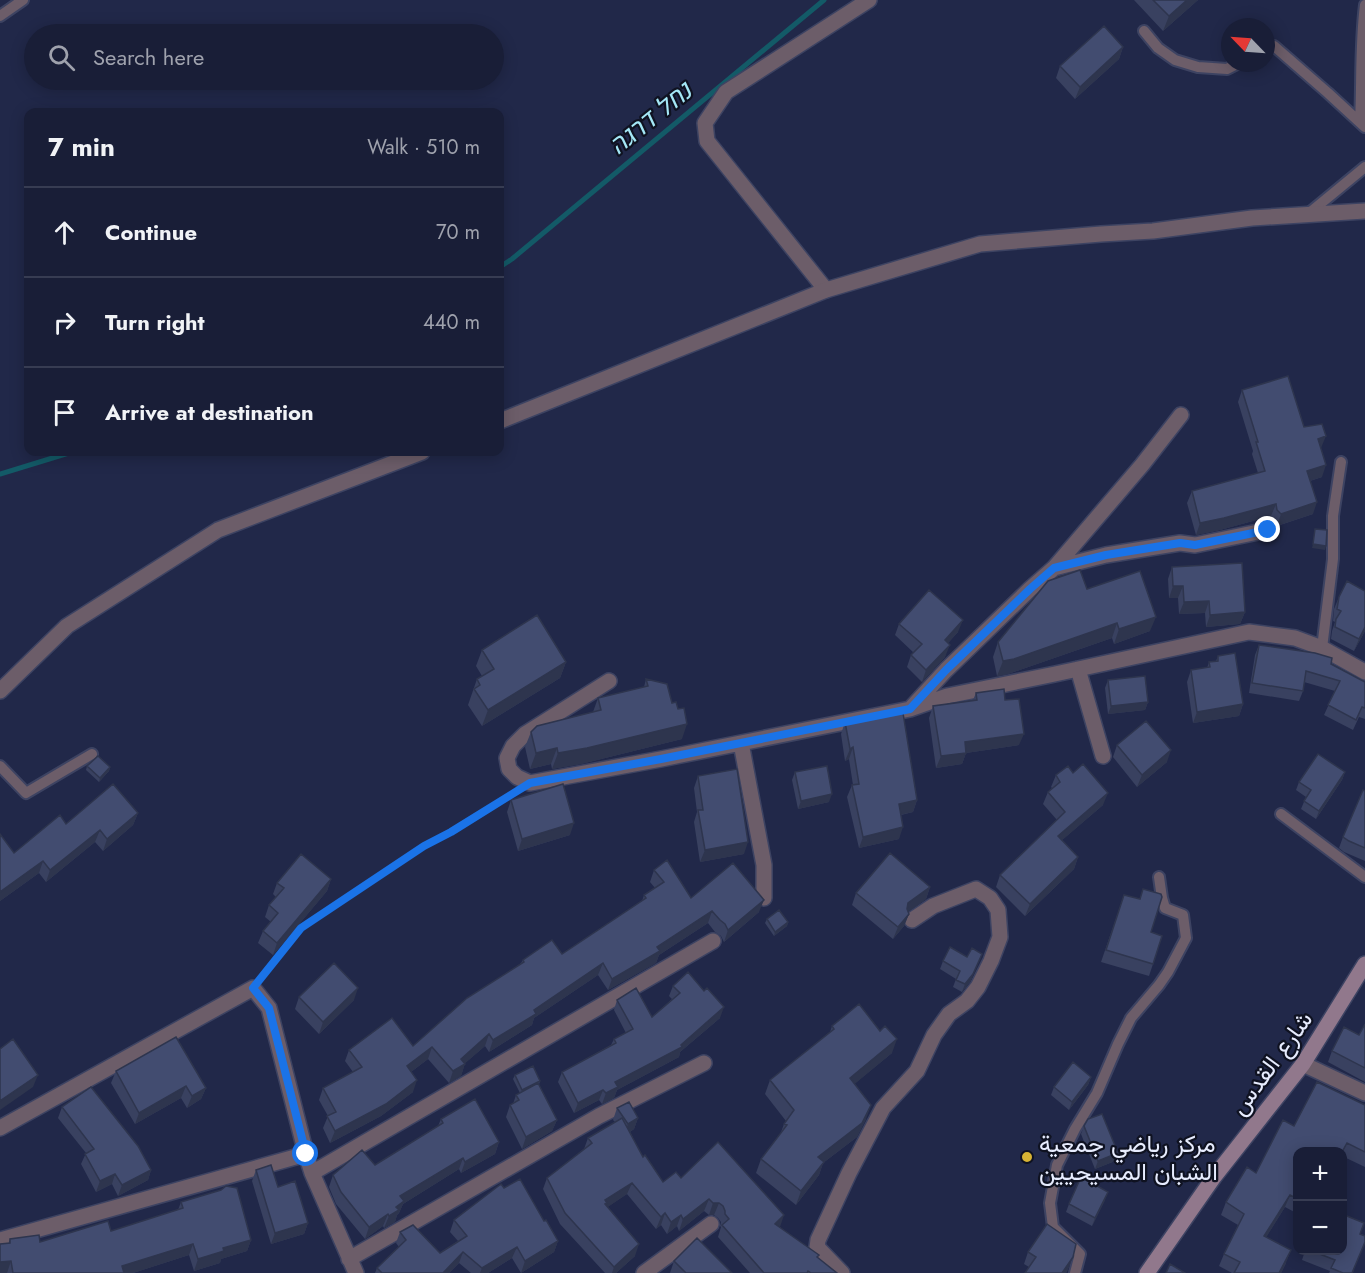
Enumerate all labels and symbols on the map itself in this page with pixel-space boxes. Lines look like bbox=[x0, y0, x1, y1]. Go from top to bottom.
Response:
north arrow bbox=[1221, 18, 1275, 72]
water label: נחל דרגה bbox=[600, 71, 701, 164]
route end bbox=[1254, 516, 1280, 542]
street label: شارع القدس bbox=[1221, 1004, 1321, 1122]
place label: مركز رياضي جمعية الشبان المسيحيين bbox=[1039, 1126, 1218, 1189]
route start bbox=[292, 1140, 318, 1166]
marker: مركز رياضي جمعية الشبان المسيحيين bbox=[1020, 1150, 1034, 1164]

